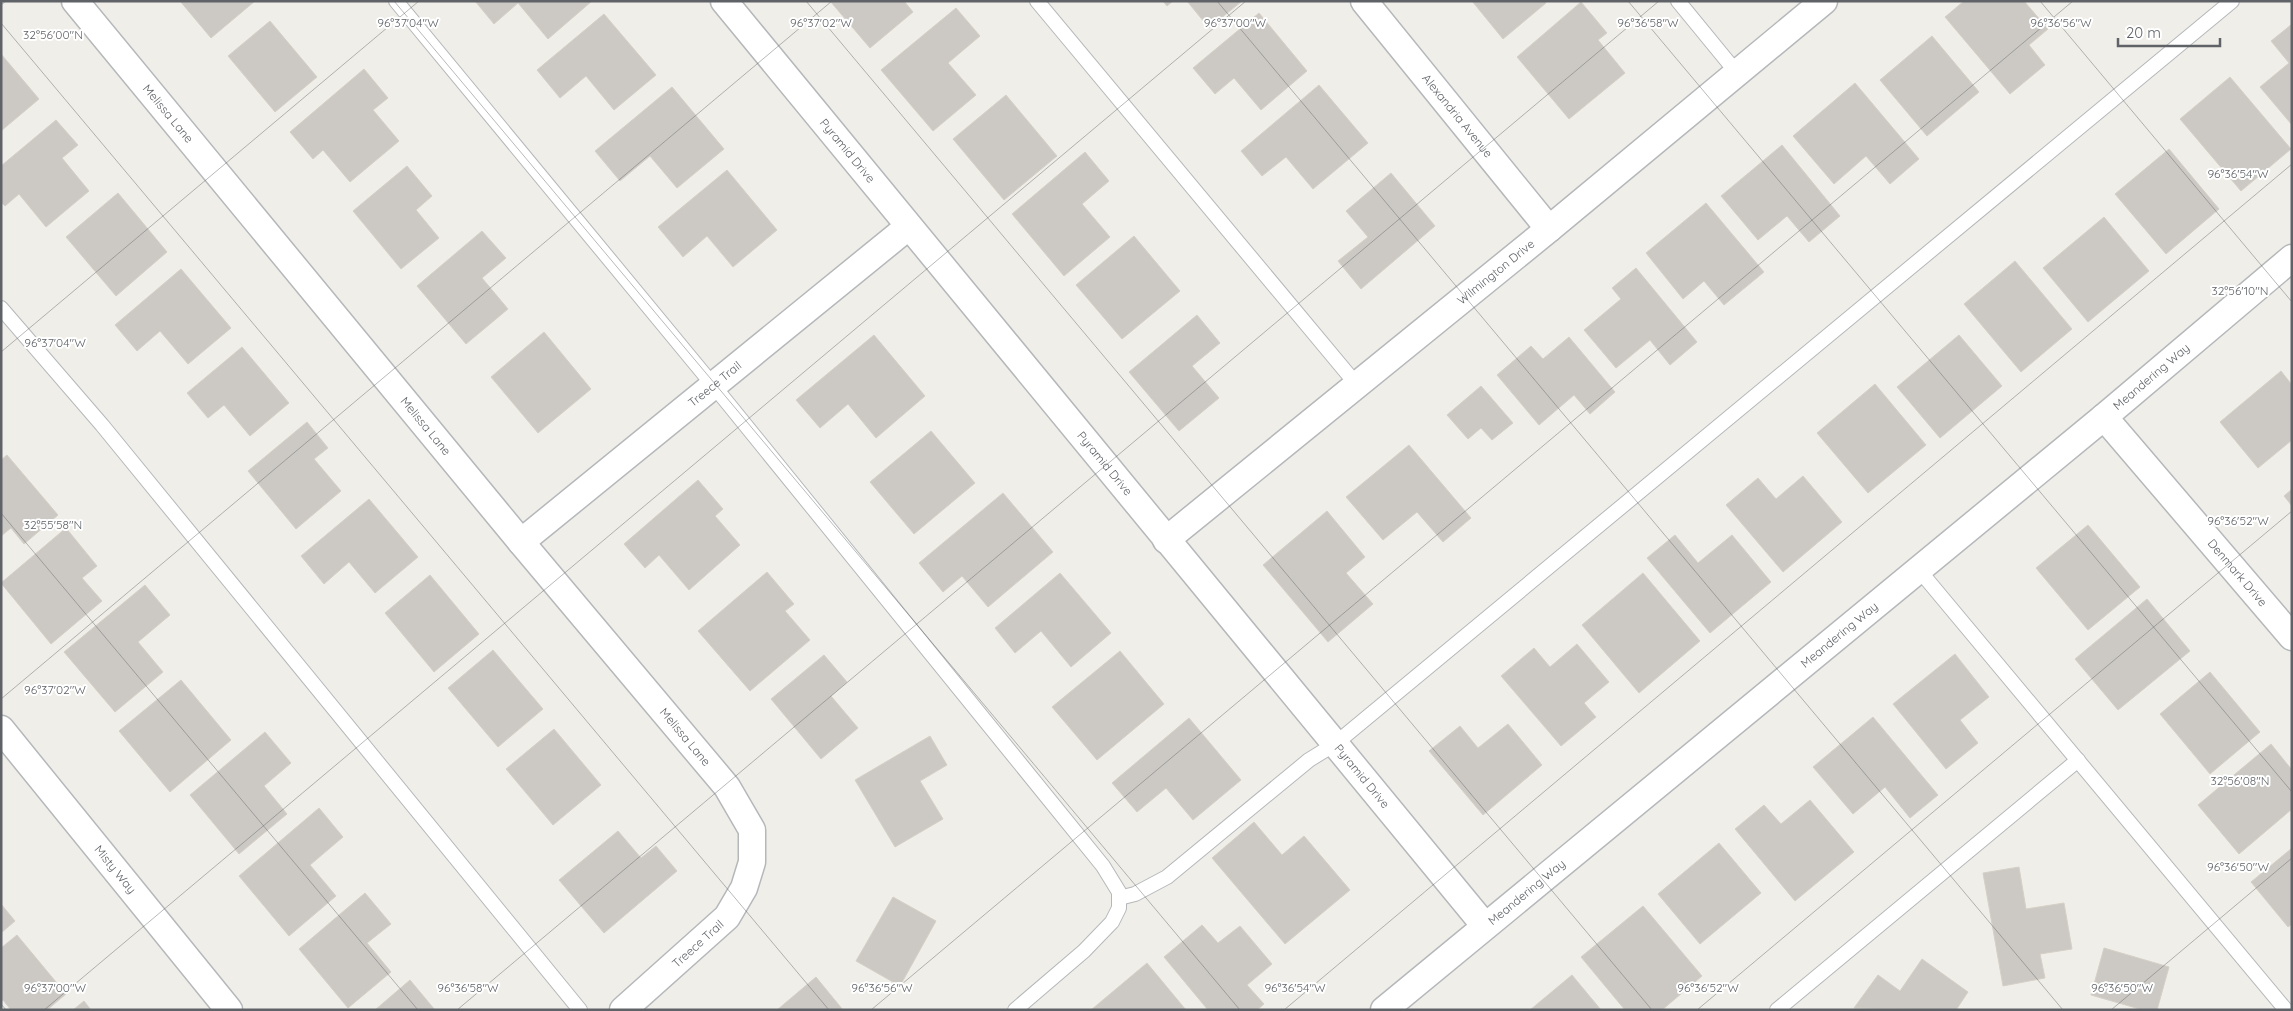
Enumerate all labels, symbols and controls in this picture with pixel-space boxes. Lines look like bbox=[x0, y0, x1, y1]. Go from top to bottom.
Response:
text: 96°37'04"W bbox=[377, 15, 439, 30]
text: 96°37'02"W bbox=[790, 15, 852, 30]
text: 96°37'00"W bbox=[1204, 15, 1267, 30]
text: 96°36'58"W bbox=[1617, 15, 1679, 30]
text: 96°36'56"W bbox=[2030, 15, 2092, 30]
scale bar bbox=[2118, 15, 2220, 47]
text: 20 m bbox=[2126, 23, 2161, 42]
text: 32°56'00"N bbox=[23, 27, 83, 42]
street label: Alexandria Avenue bbox=[1419, 71, 1496, 161]
street label: Melissa Lane bbox=[140, 81, 197, 146]
street label: Pyramid Drive bbox=[817, 115, 879, 186]
text: 96°36'54"W bbox=[2207, 166, 2269, 181]
street label: Wilmington Drive bbox=[1454, 236, 1538, 308]
text: 32°56'10"N bbox=[2211, 283, 2269, 298]
text: 96°37'04"W bbox=[24, 335, 86, 350]
street label: Meandering Way bbox=[2110, 340, 2193, 413]
street label: Treece Trail bbox=[685, 358, 744, 410]
street label: Melissa Lane bbox=[397, 394, 455, 458]
street label: Pyramid Drive bbox=[1074, 428, 1136, 499]
text: 96°36'52"W bbox=[2207, 513, 2269, 528]
text: 32°55'58"N bbox=[24, 517, 82, 532]
street label: Denmark Drive bbox=[2205, 536, 2271, 609]
street label: Meandering Way bbox=[1797, 598, 1881, 671]
text: 96°37'02"W bbox=[24, 682, 86, 697]
street label: Melissa Lane bbox=[657, 705, 714, 769]
street label: Pyramid Drive bbox=[1331, 741, 1393, 811]
text: 32°56'08"N bbox=[2210, 773, 2270, 788]
street label: Misty Way bbox=[91, 842, 140, 896]
street label: Meandering Way bbox=[1485, 856, 1568, 928]
text: 96°36'50"W bbox=[2207, 859, 2269, 874]
street label: Treece Trail bbox=[669, 917, 727, 971]
text: 96°37'00"W bbox=[24, 980, 87, 995]
text: 96°36'58"W bbox=[437, 980, 499, 995]
text: 96°36'56"W bbox=[851, 980, 913, 995]
text: 96°36'54"W bbox=[1264, 980, 1326, 995]
text: 96°36'52"W bbox=[1677, 980, 1739, 995]
text: 96°36'50"W bbox=[2091, 980, 2153, 995]

